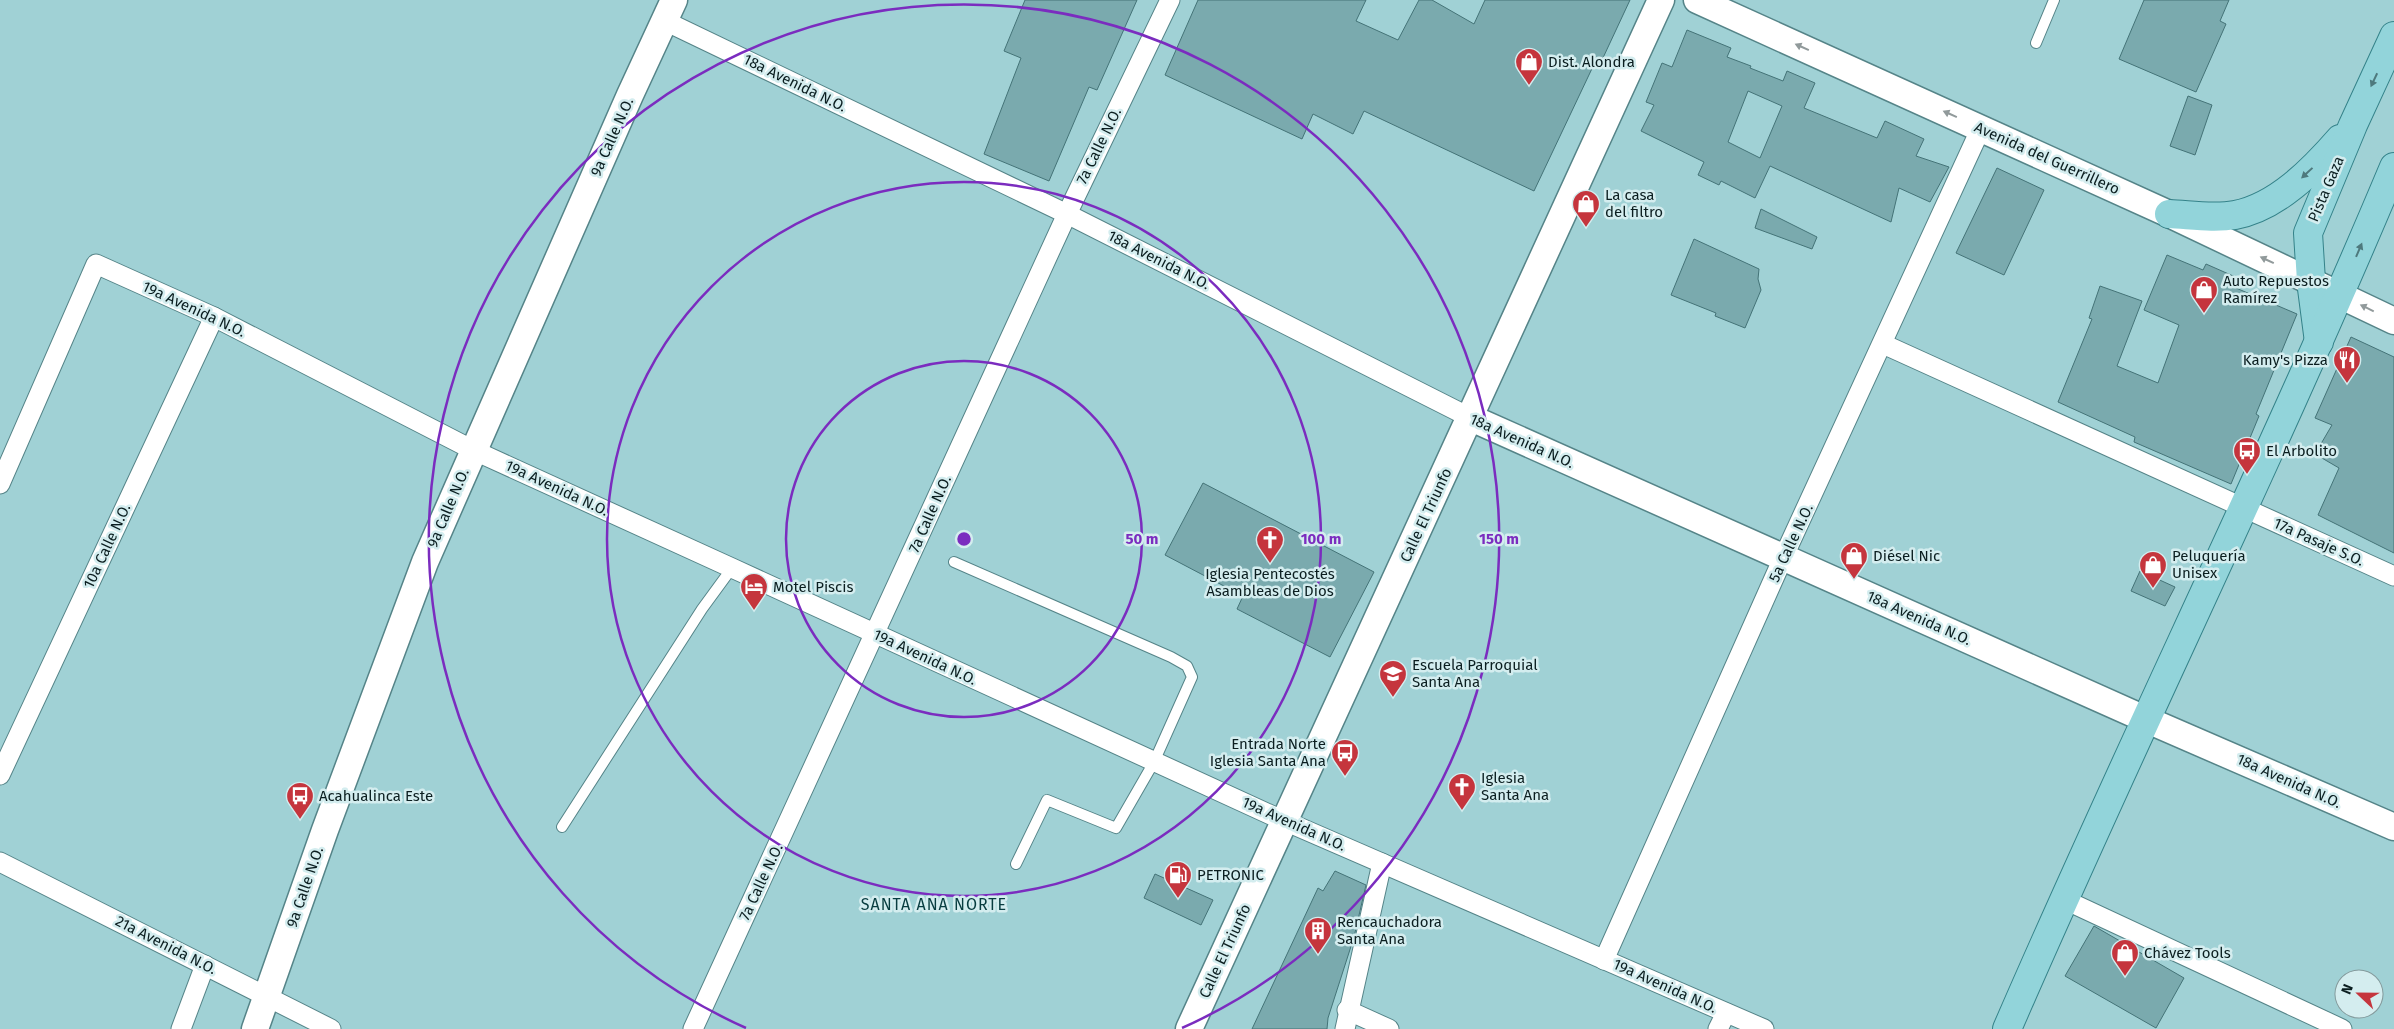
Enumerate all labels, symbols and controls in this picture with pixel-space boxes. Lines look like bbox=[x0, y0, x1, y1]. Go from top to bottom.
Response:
one-way arrow bbox=[1795, 43, 1809, 51]
shop icon: Dist. Alondra bbox=[1514, 47, 1544, 86]
street label: 18a Avenida N.O. bbox=[741, 50, 849, 116]
place label: Dist. Alondra bbox=[1548, 53, 1635, 71]
one-way arrow bbox=[2369, 73, 2377, 87]
street label: 9a Calle N.O. bbox=[587, 95, 637, 179]
street label: 7a Calle N.O. bbox=[1073, 105, 1125, 187]
one-way arrow bbox=[1943, 110, 1957, 118]
street label: Avenida del Guerrillero bbox=[1972, 118, 2122, 198]
street label: Pista Gaza bbox=[2304, 153, 2348, 225]
one-way arrow bbox=[2302, 167, 2314, 179]
place label: La casa del filtro bbox=[1605, 186, 1663, 221]
shop icon: La casa del filtro bbox=[1571, 189, 1601, 228]
street label: 18a Avenida N.O. bbox=[1105, 226, 1213, 294]
one-way arrow bbox=[2356, 243, 2364, 257]
one-way arrow bbox=[2260, 256, 2274, 264]
place label: Auto Repuestos Ramírez bbox=[2223, 272, 2329, 307]
shop icon: Auto Repuestos Ramírez bbox=[2189, 275, 2219, 314]
street label: 19a Avenida N.O. bbox=[140, 277, 248, 341]
one-way arrow bbox=[2360, 304, 2374, 312]
restaurant icon: Kamy's Pizza bbox=[2332, 345, 2362, 384]
place label: Kamy's Pizza bbox=[2243, 351, 2328, 369]
street label: 18a Avenida N.O. bbox=[1467, 410, 1577, 472]
bus stop icon: El Arbolito bbox=[2232, 436, 2262, 475]
place label: El Arbolito bbox=[2266, 442, 2337, 460]
street label: 19a Avenida N.O. bbox=[503, 456, 611, 520]
street label: Calle El Triunfo bbox=[1396, 465, 1456, 565]
street label: 9a Calle N.O. bbox=[423, 466, 473, 550]
street label: 7a Calle N.O. bbox=[905, 473, 955, 555]
street label: 10a Calle N.O. bbox=[80, 501, 134, 591]
street label: 5a Calle N.O. bbox=[1765, 501, 1817, 585]
street label: 17a Pasaje S.O. bbox=[2271, 514, 2367, 570]
church icon: Iglesia Pentecostés Asambleas de Dios bbox=[1255, 525, 1285, 564]
centre of rings bbox=[955, 530, 973, 548]
text: 50 m bbox=[1125, 530, 1159, 548]
text: 100 m bbox=[1301, 530, 1341, 548]
text: 150 m bbox=[1479, 530, 1519, 548]
shop icon: Diésel Nic bbox=[1839, 541, 1869, 580]
place label: Diésel Nic bbox=[1873, 547, 1940, 565]
place label: Peluquería Unisex bbox=[2172, 547, 2246, 582]
shop icon: Peluquería Unisex bbox=[2138, 550, 2168, 589]
place label: Iglesia Pentecostés Asambleas de Dios bbox=[1205, 565, 1335, 600]
hotel icon: Motel Piscis bbox=[739, 572, 769, 611]
place label: Motel Piscis bbox=[773, 578, 854, 596]
street label: 18a Avenida N.O. bbox=[1864, 587, 1974, 649]
street label: 19a Avenida N.O. bbox=[871, 625, 979, 689]
place label: Escuela Parroquial Santa Ana bbox=[1412, 656, 1538, 691]
school or university icon: Escuela Parroquial Santa Ana bbox=[1378, 659, 1408, 698]
place label: Entrada Norte Iglesia Santa Ana bbox=[1210, 735, 1326, 770]
bus stop icon: Entrada Norte Iglesia Santa Ana bbox=[1330, 738, 1360, 777]
street label: 18a Avenida N.O. bbox=[2234, 750, 2344, 812]
place label: Iglesia Santa Ana bbox=[1481, 769, 1549, 804]
church icon: Iglesia Santa Ana bbox=[1447, 772, 1477, 811]
bus stop icon: Acahualinca Este bbox=[285, 781, 315, 820]
place label: Acahualinca Este bbox=[319, 787, 433, 805]
street label: 19a Avenida N.O. bbox=[1239, 793, 1349, 855]
street label: 7a Calle N.O. bbox=[735, 841, 787, 923]
street label: 9a Calle N.O. bbox=[283, 844, 327, 930]
fuel station icon: PETRONIC bbox=[1163, 860, 1193, 899]
place label: PETRONIC bbox=[1197, 866, 1264, 884]
district label: SANTA ANA NORTE bbox=[861, 895, 1007, 914]
street label: Calle El Triunfo bbox=[1195, 901, 1255, 1001]
street label: 21a Avenida N.O. bbox=[112, 912, 220, 978]
place label: Rencauchadora Santa Ana bbox=[1337, 913, 1442, 948]
building icon: Rencauchadora Santa Ana bbox=[1303, 916, 1333, 955]
shop icon: Chávez Tools bbox=[2110, 938, 2140, 977]
place label: Chávez Tools bbox=[2144, 944, 2231, 962]
street label: 19a Avenida N.O. bbox=[1610, 955, 1720, 1017]
north arrow bbox=[2334, 969, 2384, 1019]
text: N bbox=[2338, 982, 2357, 997]

